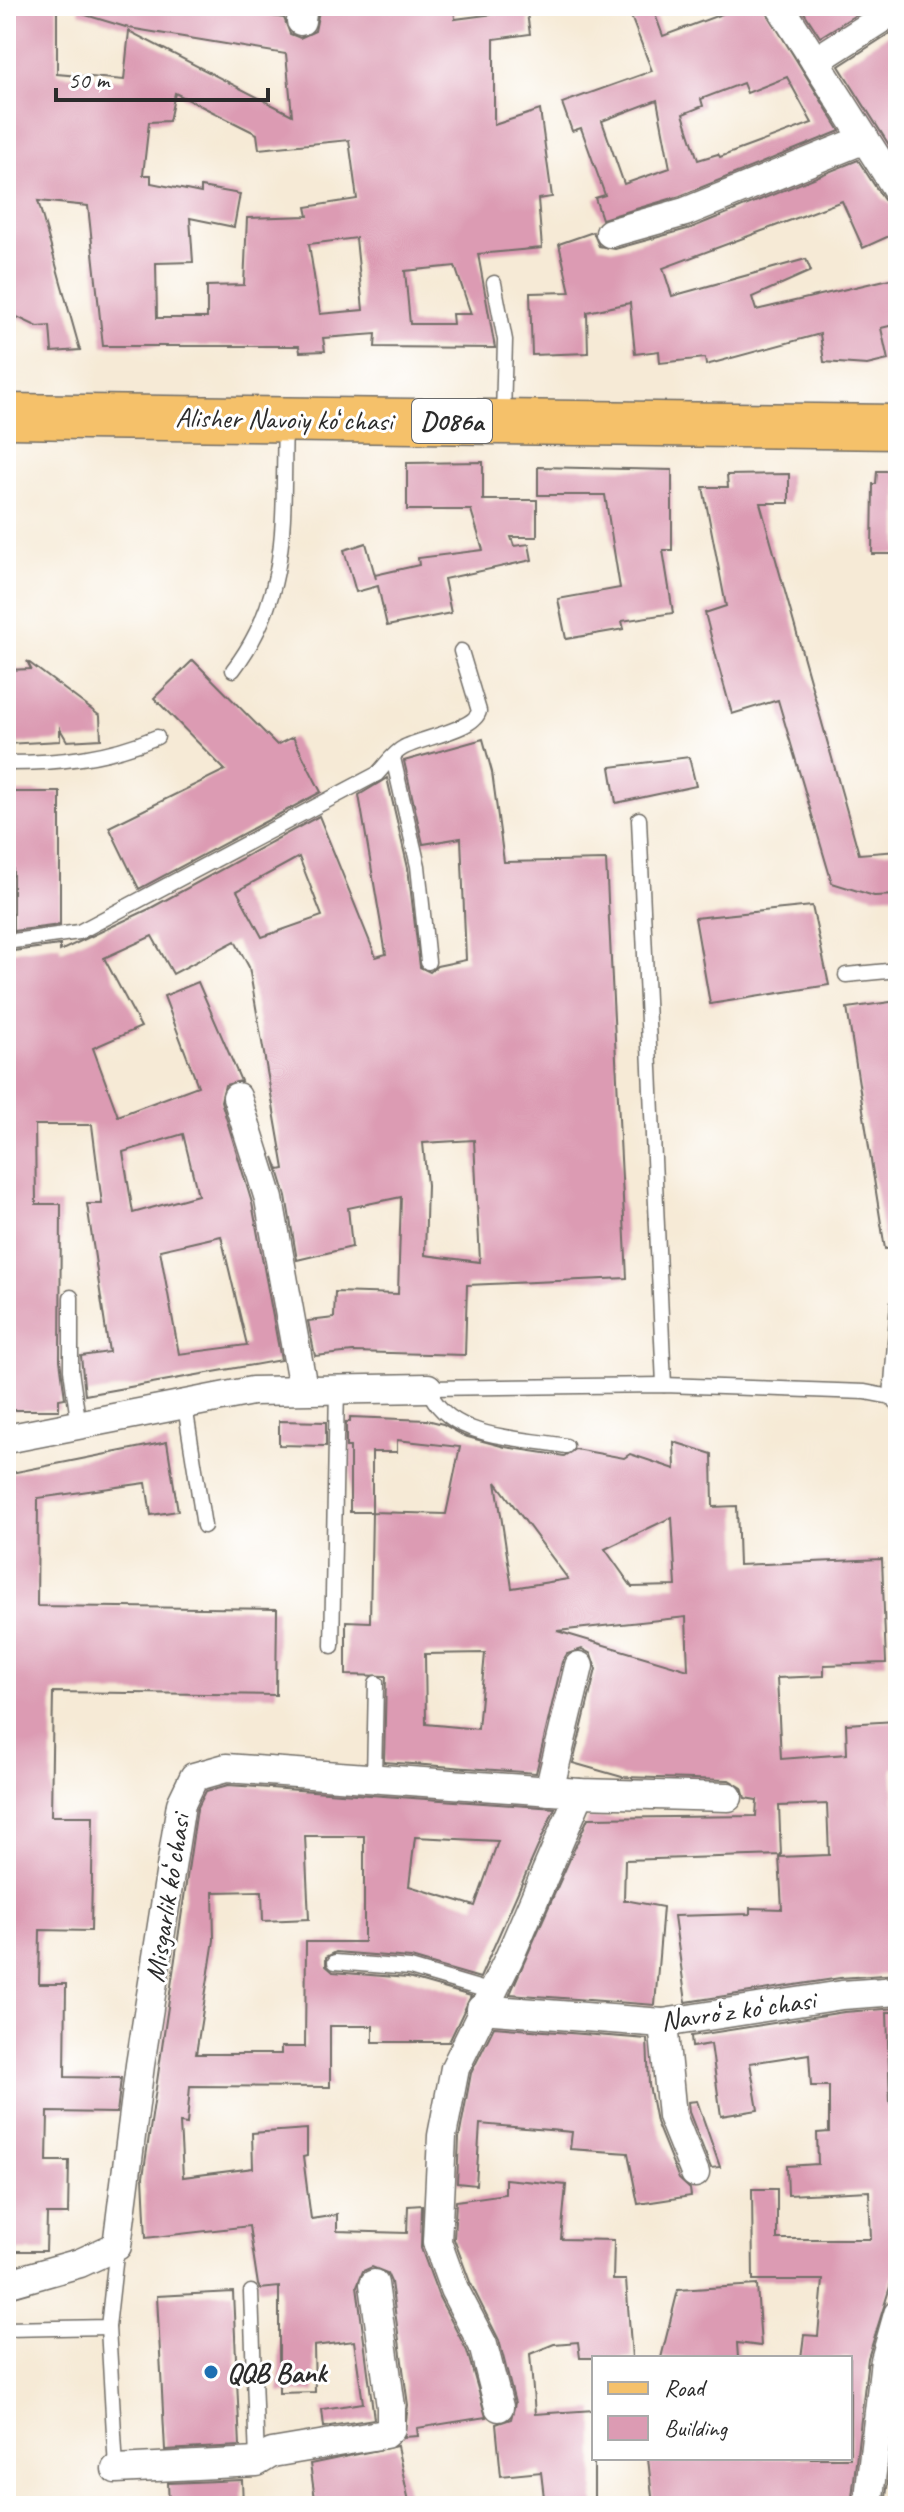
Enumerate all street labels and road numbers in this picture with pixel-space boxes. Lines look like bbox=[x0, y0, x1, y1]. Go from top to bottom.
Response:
road number: D086a bbox=[412, 399, 492, 443]
street label: Alisher Navoiy koʻchasi bbox=[175, 400, 397, 438]
street label: Misgarlik koʻchasi bbox=[136, 1808, 198, 1984]
street label: Navroʻz koʻchasi bbox=[659, 1981, 821, 2038]

